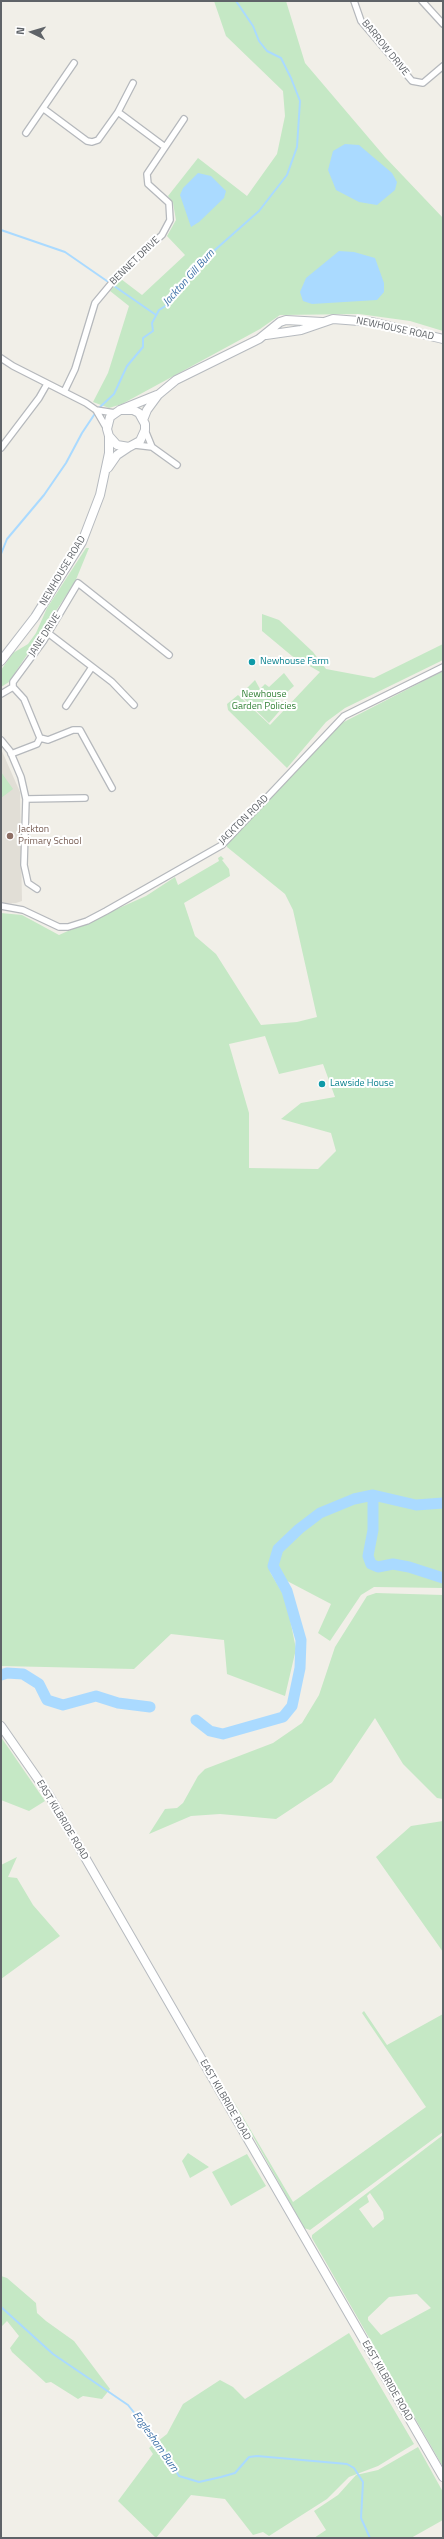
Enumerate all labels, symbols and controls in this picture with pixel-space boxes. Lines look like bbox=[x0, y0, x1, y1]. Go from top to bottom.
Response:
north arrow bbox=[12, 12, 52, 52]
street label: BARROW DRIVE bbox=[359, 18, 411, 78]
text: N bbox=[12, 26, 28, 35]
street label: BENNET DRIVE bbox=[108, 234, 162, 288]
water label: Jackton Gill Burn bbox=[160, 247, 218, 309]
street label: NEWHOUSE ROAD bbox=[355, 315, 435, 343]
street label: NEWHOUSE ROAD bbox=[37, 534, 89, 608]
street label: JANE DRIVE bbox=[26, 611, 64, 659]
place label: Newhouse Farm bbox=[260, 656, 329, 668]
marker: Newhouse Farm bbox=[247, 657, 257, 667]
park label: Newhouse Garden Policies bbox=[232, 689, 296, 712]
street label: JACKTON ROAD bbox=[217, 793, 271, 847]
place label: Jackton Primary School bbox=[18, 824, 81, 848]
marker: Jackton Primary School bbox=[5, 831, 15, 841]
place label: Lawside House bbox=[330, 1078, 394, 1090]
marker: Lawside House bbox=[317, 1079, 327, 1089]
street label: EAST KILBRIDE ROAD bbox=[33, 1778, 91, 1862]
street label: EAST KILBRIDE ROAD bbox=[197, 2057, 253, 2143]
street label: EAST KILBRIDE ROAD bbox=[359, 2338, 415, 2424]
water label: Eaglesham Burn bbox=[129, 2409, 181, 2475]

